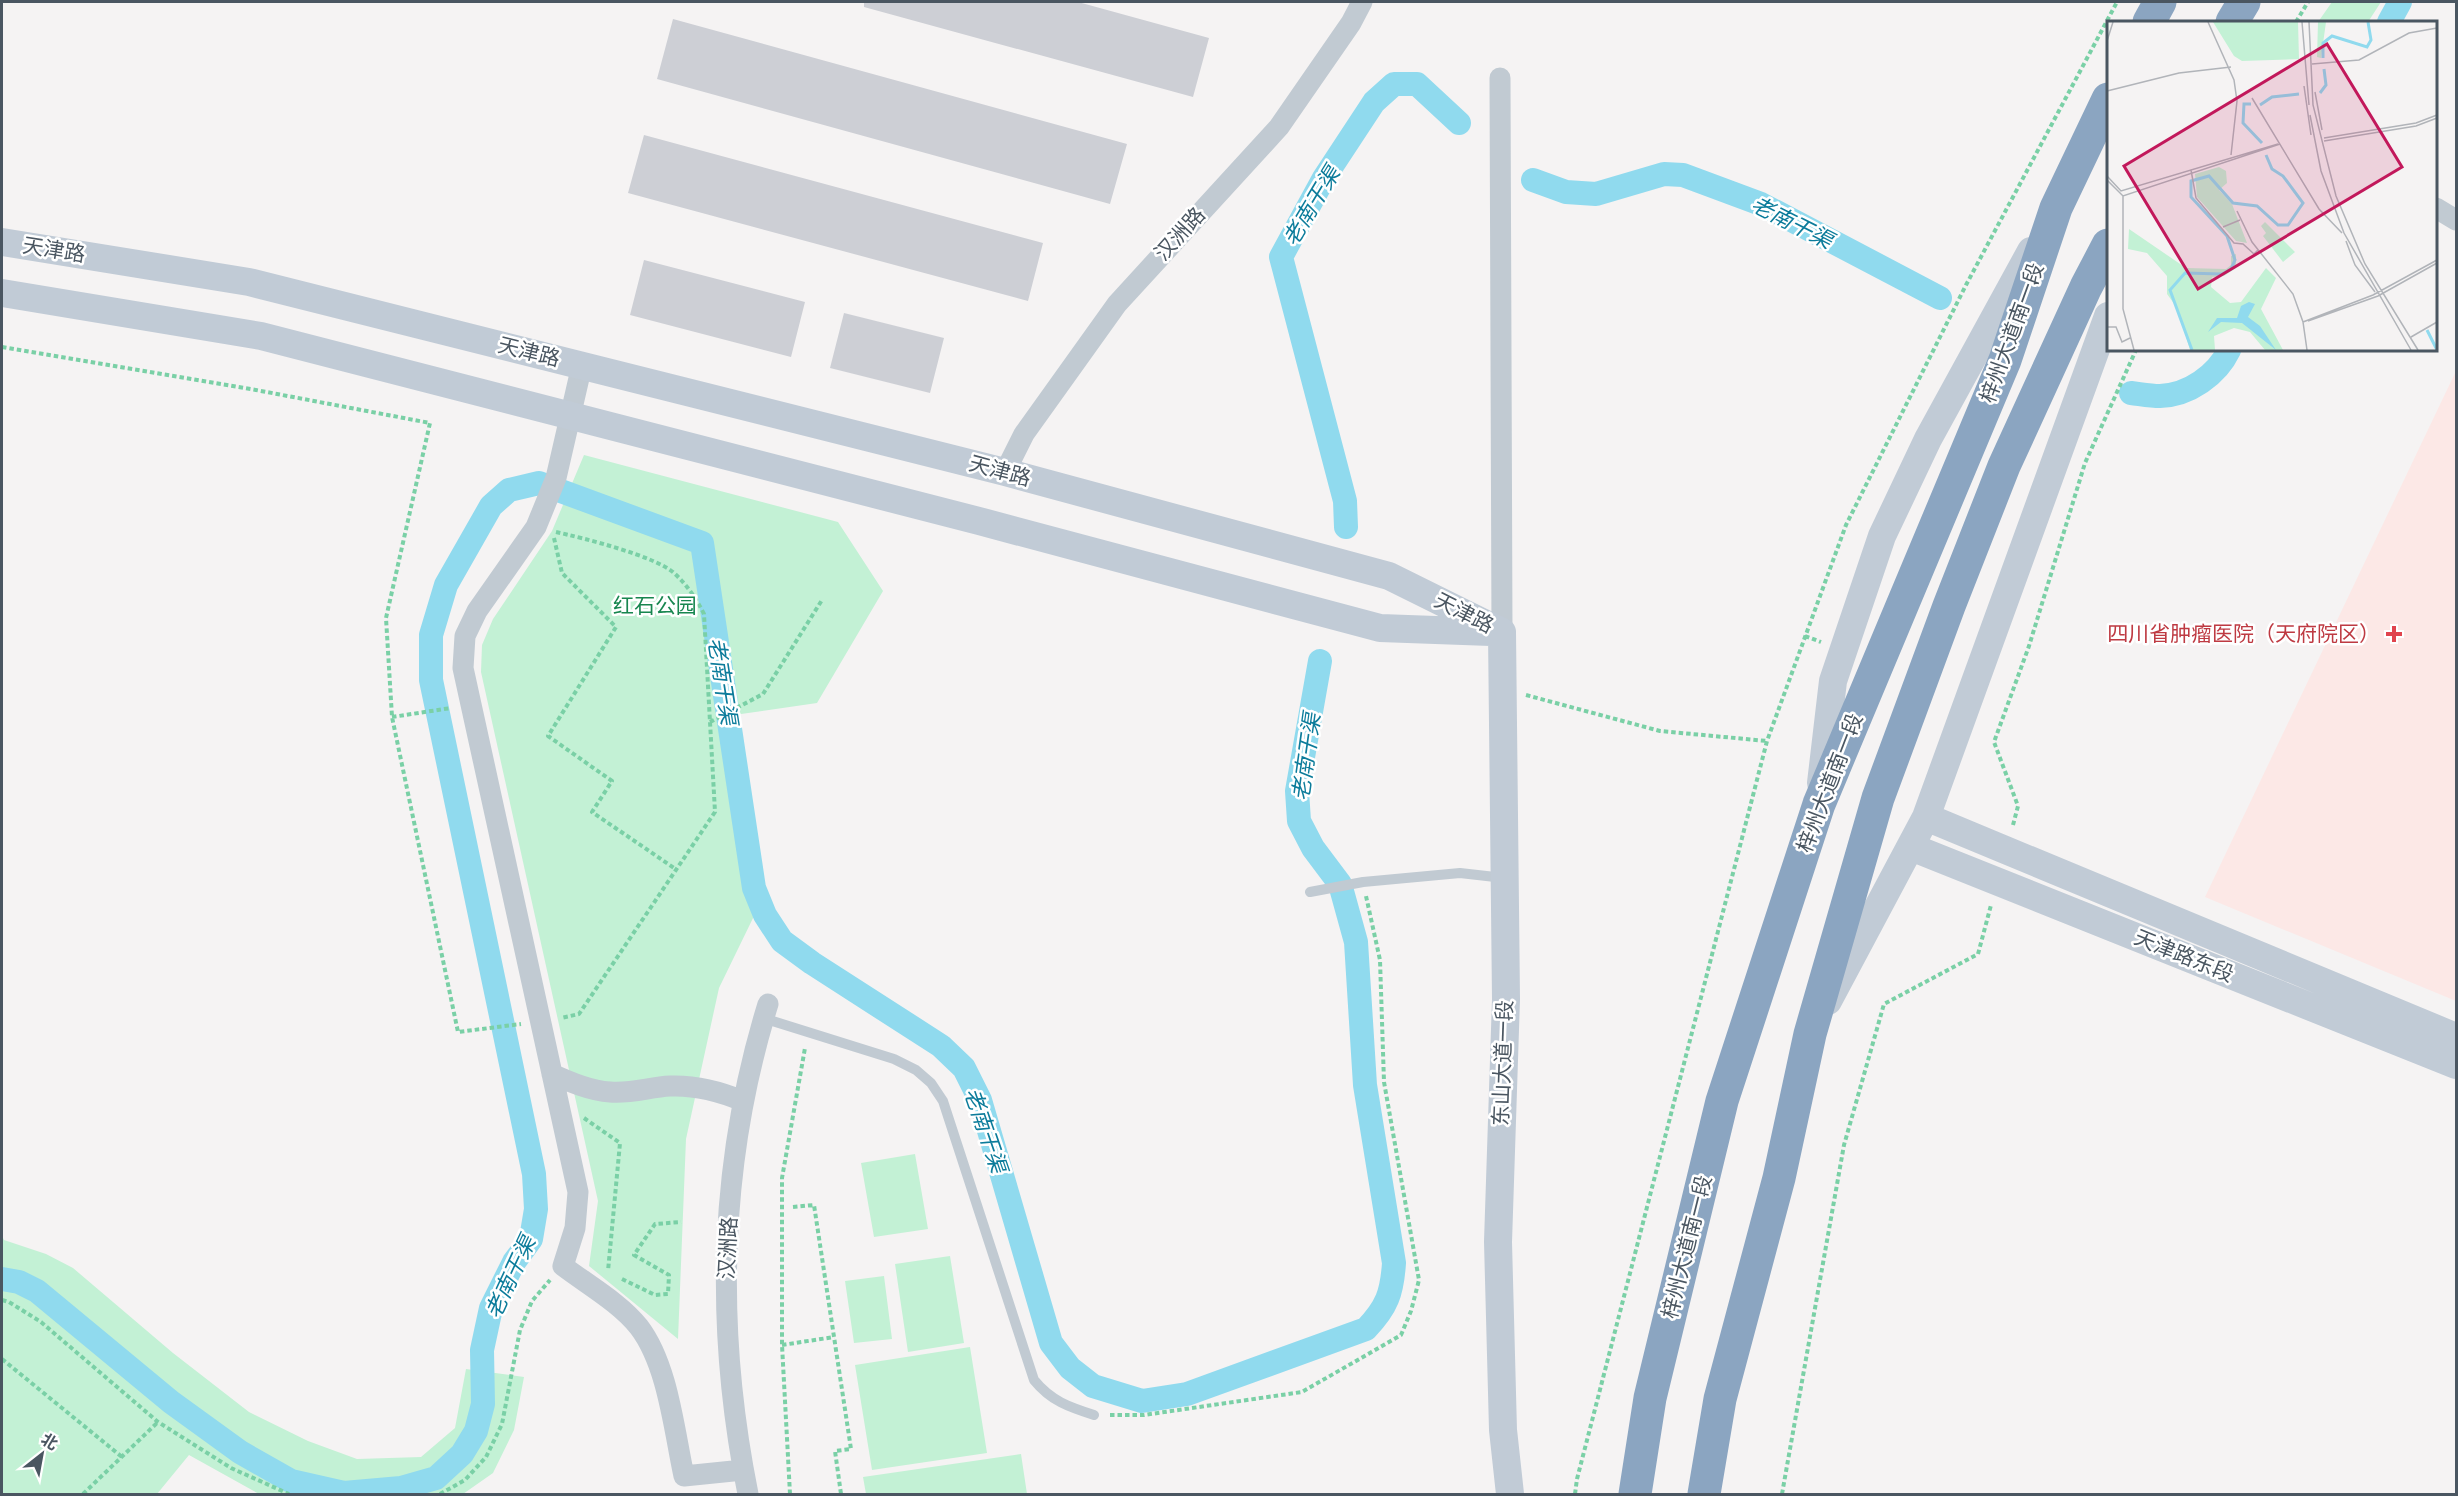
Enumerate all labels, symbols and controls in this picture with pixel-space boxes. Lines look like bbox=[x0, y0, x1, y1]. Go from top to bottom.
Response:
inset map bbox=[2107, 21, 2437, 351]
water label: 老南干渠 bbox=[1275, 157, 1347, 251]
water label: 老南干渠 bbox=[1746, 188, 1841, 256]
street label: 汉洲路 bbox=[1148, 201, 1211, 266]
street label: 天津路 bbox=[21, 230, 87, 268]
street label: 梓州大道南一段 bbox=[1973, 259, 2049, 407]
street label: 天津路 bbox=[495, 330, 563, 372]
street label: 天津路 bbox=[966, 448, 1034, 492]
street label: 天津路 bbox=[1430, 585, 1499, 639]
park label: 红石公园 bbox=[613, 591, 697, 619]
place label: 四川省肿瘤医院（天府院区） bbox=[2107, 619, 2380, 647]
marker: 四川省肿瘤医院（天府院区） bbox=[2385, 625, 2403, 643]
water label: 老南干渠 bbox=[702, 635, 746, 730]
water label: 老南干渠 bbox=[1284, 708, 1326, 803]
street label: 梓州大道南一段 bbox=[1790, 709, 1868, 856]
street label: 天津路东段 bbox=[2130, 922, 2238, 988]
street label: 东山大道一段 bbox=[1486, 1000, 1518, 1126]
water label: 老南干渠 bbox=[958, 1083, 1016, 1179]
street label: 梓州大道南一段 bbox=[1655, 1172, 1717, 1321]
street label: 汉洲路 bbox=[711, 1216, 743, 1280]
water label: 老南干渠 bbox=[477, 1228, 543, 1323]
north arrow bbox=[12, 1424, 72, 1484]
text: 北 bbox=[37, 1428, 62, 1455]

